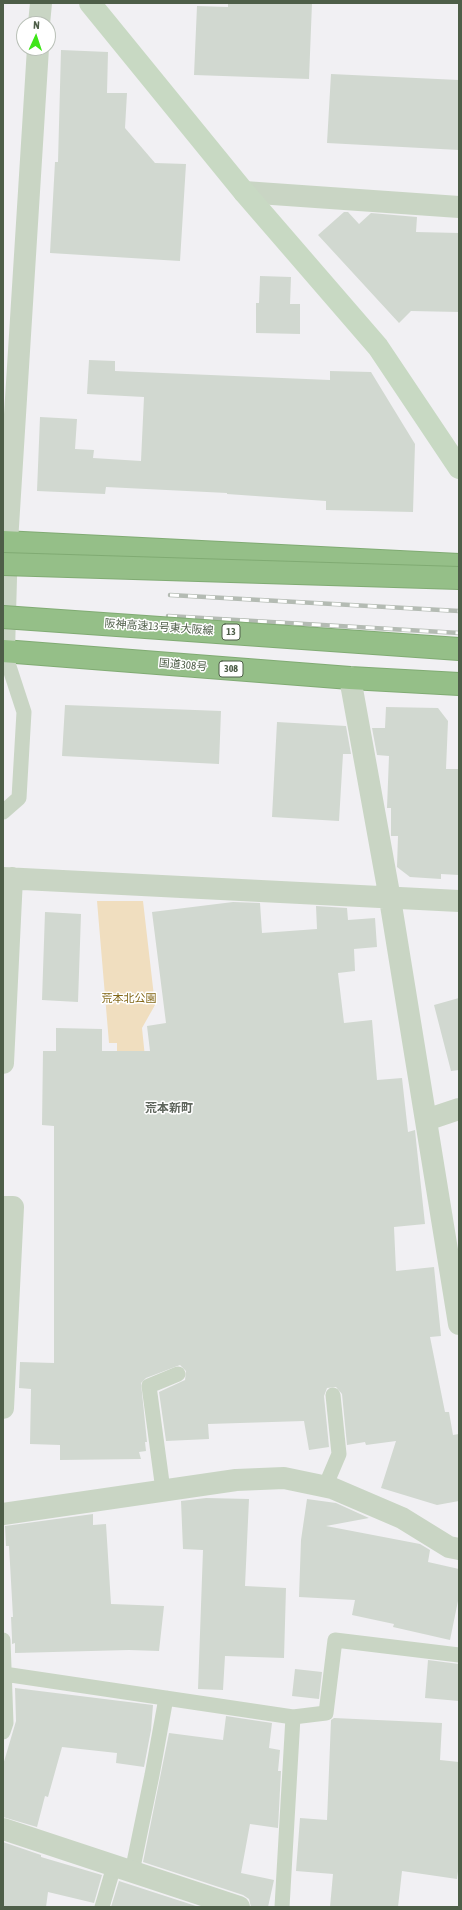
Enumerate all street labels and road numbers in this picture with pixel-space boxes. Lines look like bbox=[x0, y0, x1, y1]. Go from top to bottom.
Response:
street label: 阪神高速13号東大阪線 bbox=[104, 617, 214, 637]
road number: 13 bbox=[222, 624, 240, 640]
street label: 国道308号 bbox=[158, 656, 208, 674]
road number: 308 bbox=[219, 661, 243, 677]

